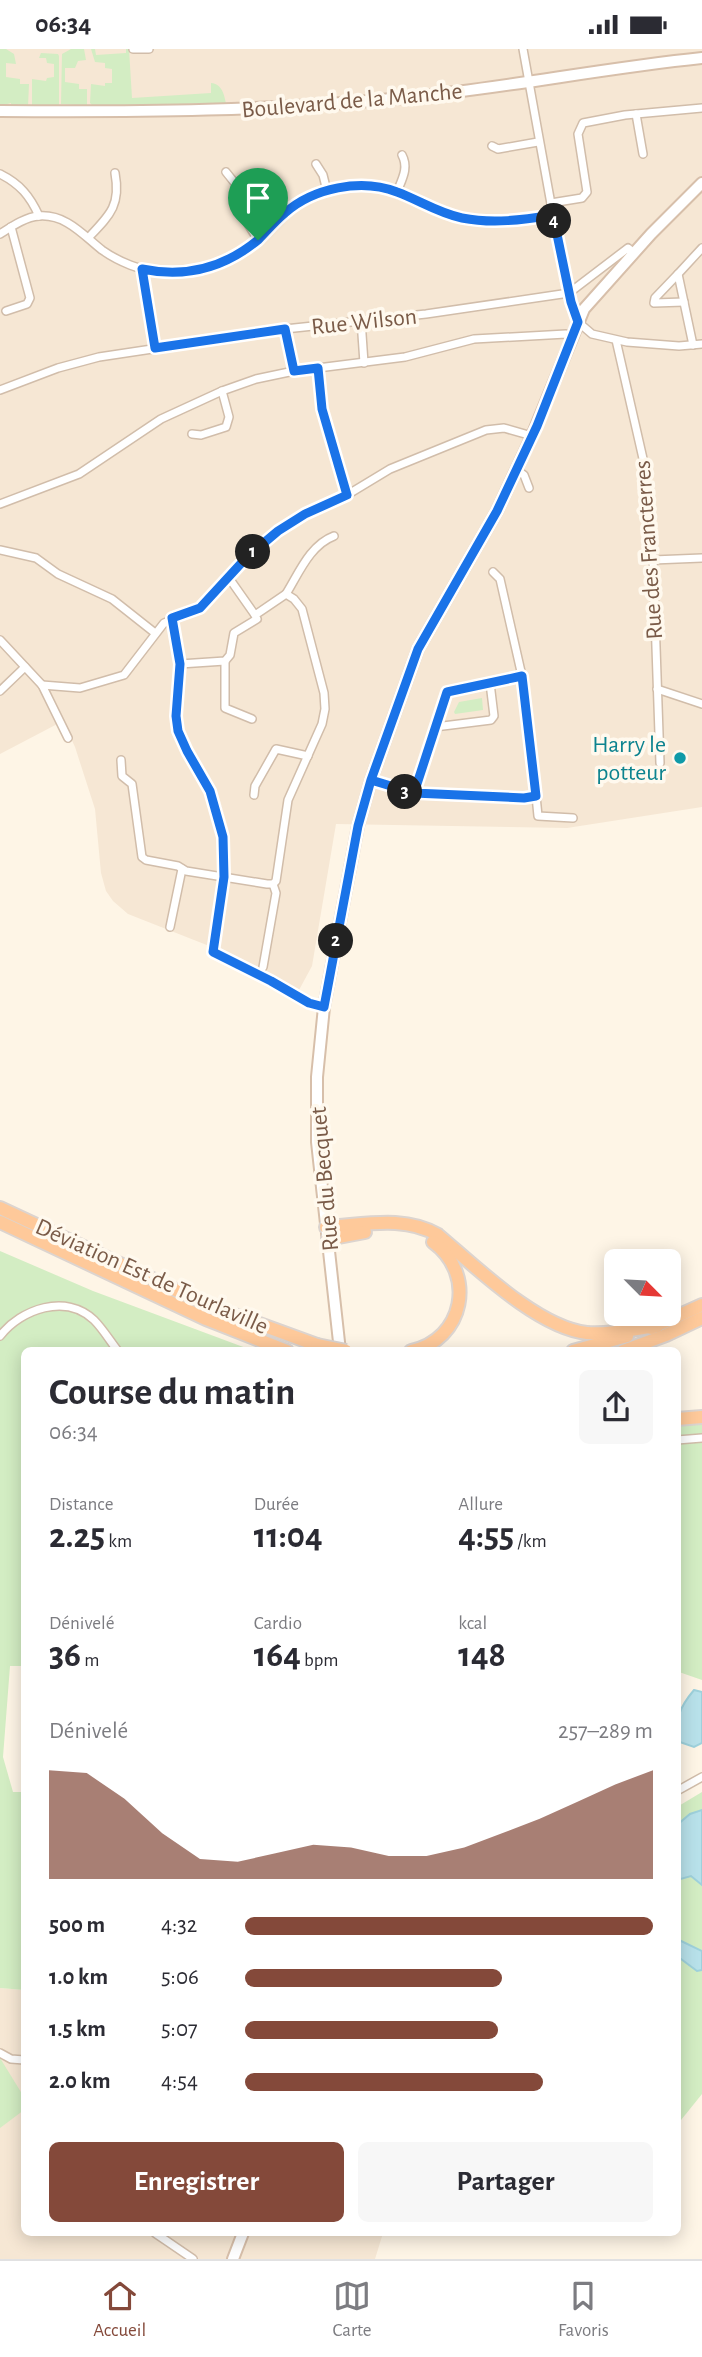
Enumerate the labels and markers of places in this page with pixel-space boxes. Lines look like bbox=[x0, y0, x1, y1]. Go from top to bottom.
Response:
pin bbox=[228, 168, 288, 240]
pin: 4 bbox=[536, 203, 572, 239]
pin: 1 bbox=[236, 535, 270, 569]
place label: Harry le potteur bbox=[592, 733, 666, 785]
marker: Harry le potteur bbox=[672, 750, 688, 766]
pin: 3 bbox=[388, 775, 422, 809]
pin: 2 bbox=[318, 923, 354, 959]

